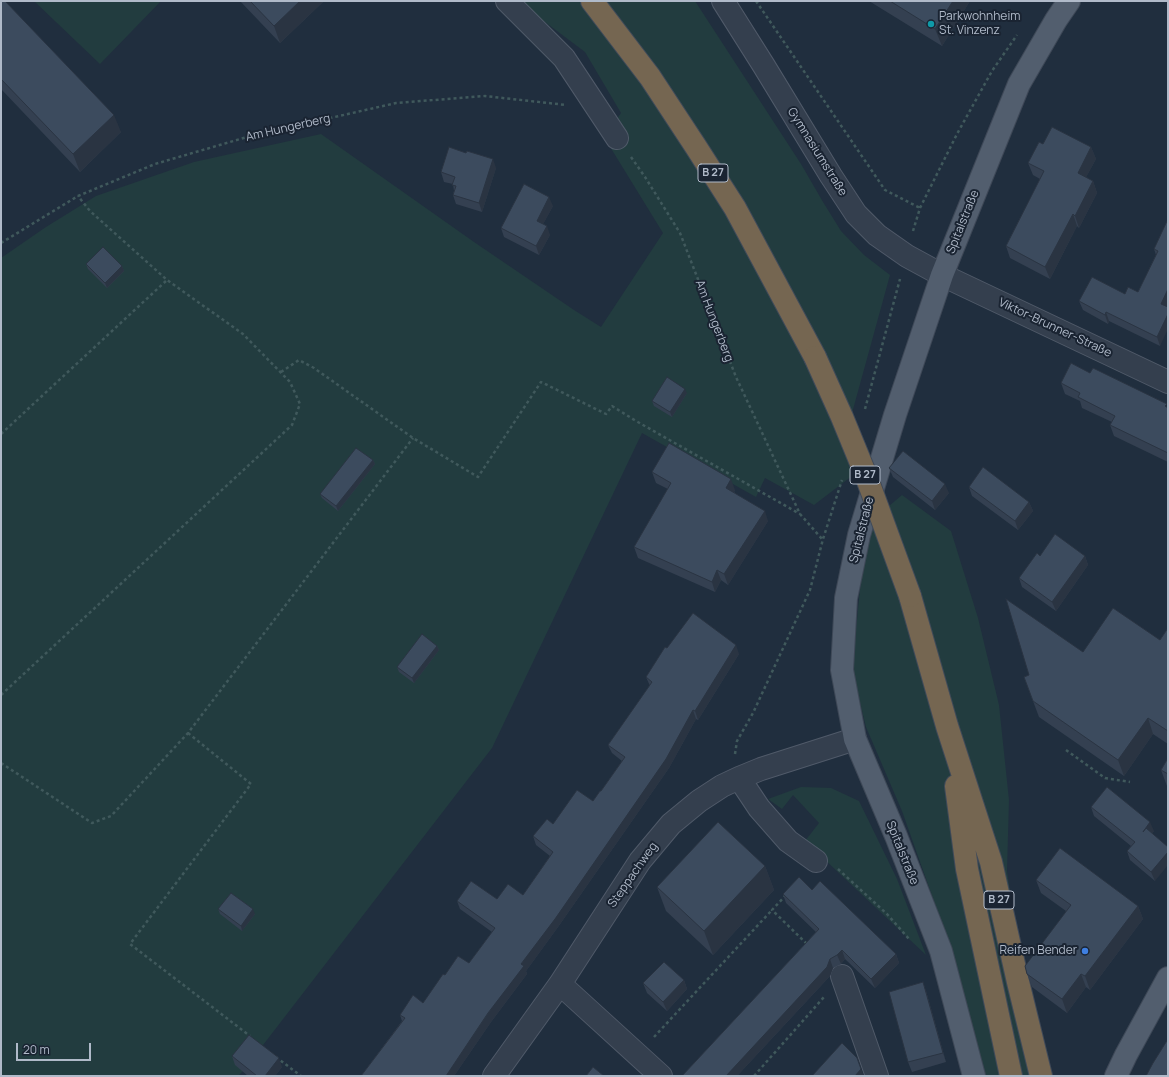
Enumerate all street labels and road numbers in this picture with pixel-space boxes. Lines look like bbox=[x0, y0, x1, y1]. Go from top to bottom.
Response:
street label: Gymnasiumstraße bbox=[784, 105, 850, 199]
street label: Am Hungerberg bbox=[244, 111, 332, 145]
road number: B 27 bbox=[698, 164, 728, 182]
street label: Spitalstraße bbox=[944, 188, 982, 256]
street label: Am Hungerberg bbox=[692, 278, 736, 364]
street label: Viktor-Brunner-Straße bbox=[996, 295, 1114, 361]
road number: B 27 bbox=[850, 466, 880, 484]
street label: Spitalstraße bbox=[847, 495, 877, 565]
street label: Spitalstraße bbox=[883, 819, 921, 887]
street label: Steppachweg bbox=[605, 840, 661, 910]
road number: B 27 bbox=[984, 891, 1014, 909]

